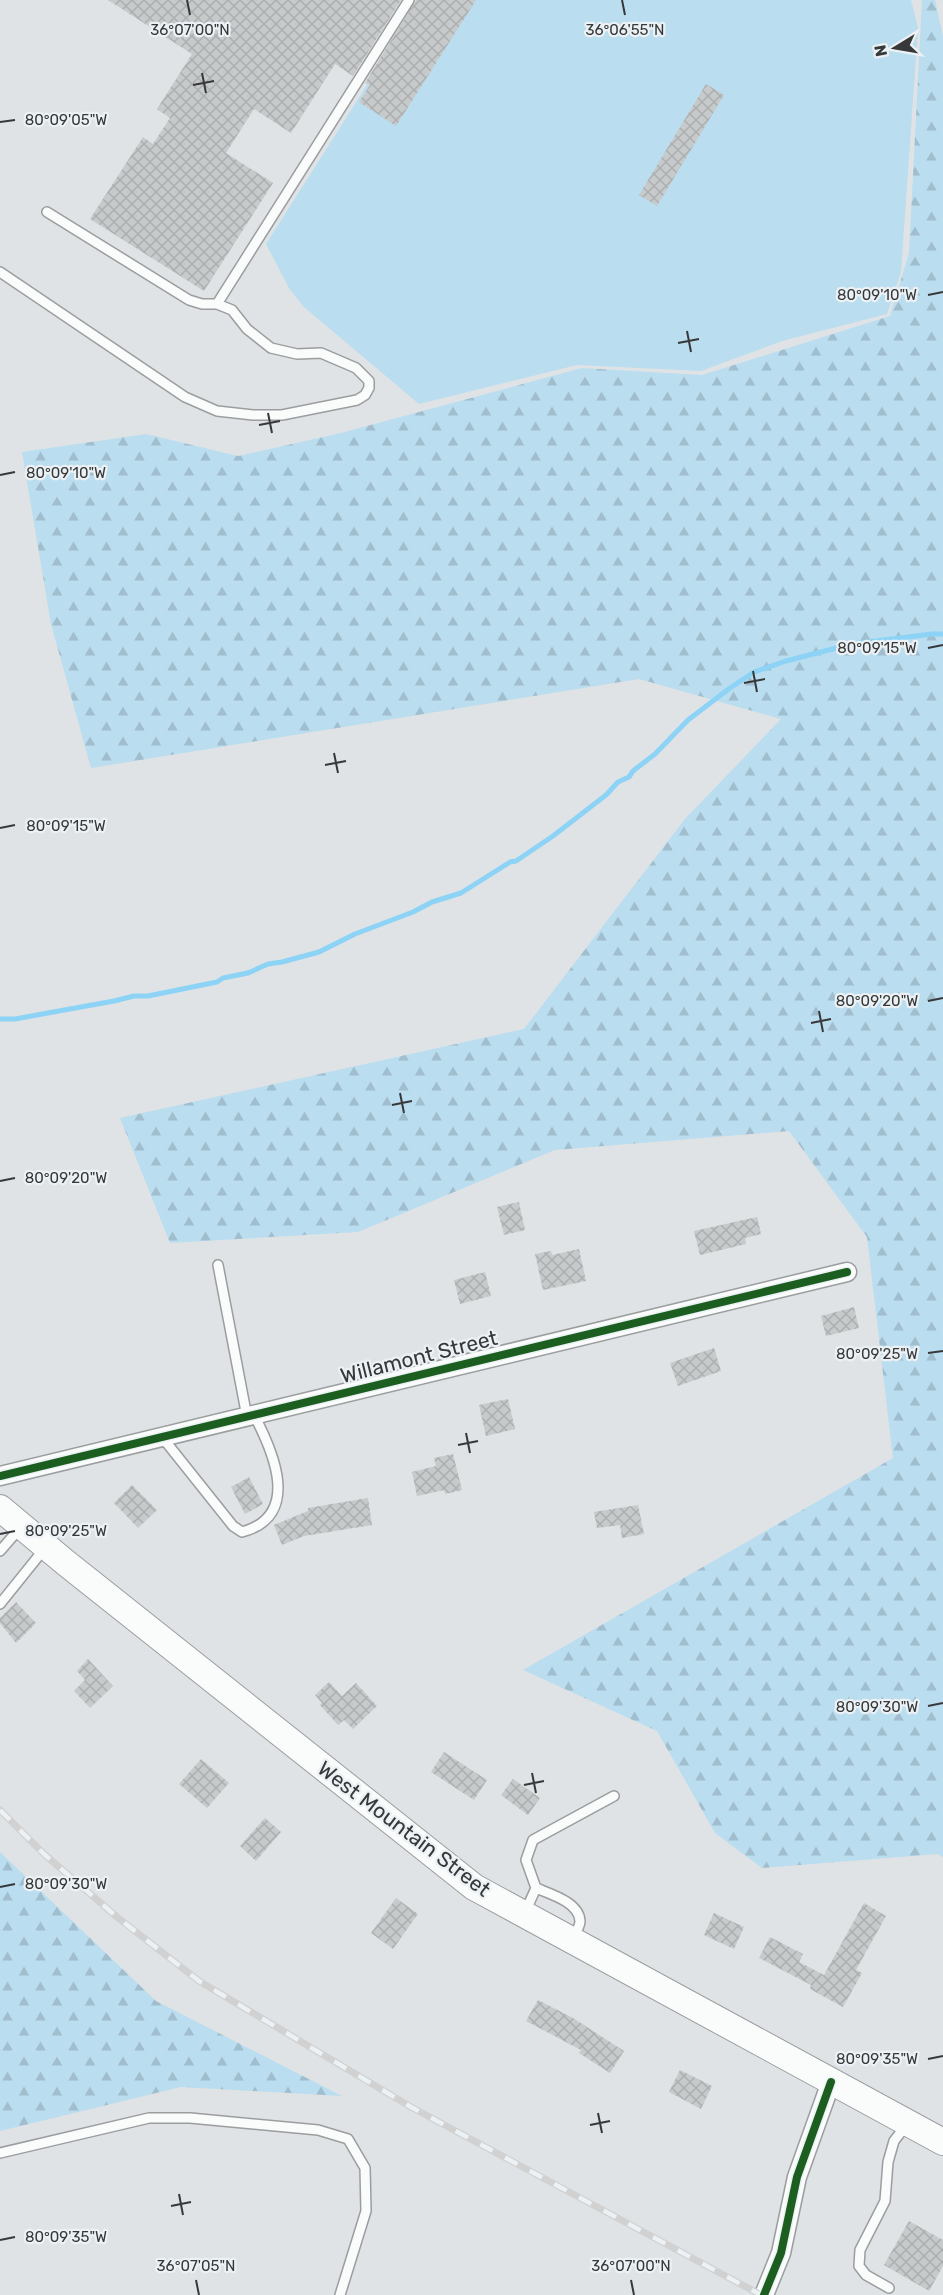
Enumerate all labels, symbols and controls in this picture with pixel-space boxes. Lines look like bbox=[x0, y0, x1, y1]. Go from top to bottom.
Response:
north arrow bbox=[865, 18, 925, 78]
text: 36°07'00"N bbox=[150, 21, 230, 39]
text: 36°06'55"N bbox=[585, 21, 665, 39]
text: N bbox=[870, 43, 891, 58]
text: 80°09'05"W bbox=[25, 111, 107, 129]
text: 80°09'10"W bbox=[837, 286, 917, 304]
text: 80°09'10"W bbox=[26, 464, 106, 482]
text: 80°09'15"W bbox=[837, 639, 917, 657]
text: 80°09'15"W bbox=[26, 817, 106, 835]
text: 80°09'20"W bbox=[836, 992, 918, 1010]
text: 80°09'20"W bbox=[25, 1169, 107, 1187]
street label: Willamont Street bbox=[338, 1325, 500, 1388]
text: 80°09'25"W bbox=[836, 1345, 918, 1363]
text: 80°09'25"W bbox=[25, 1522, 107, 1540]
text: 80°09'30"W bbox=[836, 1698, 918, 1716]
street label: West Mountain Street bbox=[313, 1756, 496, 1902]
text: 80°09'30"W bbox=[25, 1875, 107, 1893]
text: 80°09'35"W bbox=[836, 2050, 918, 2068]
text: 80°09'35"W bbox=[25, 2228, 107, 2246]
text: 36°07'05"N bbox=[157, 2257, 235, 2275]
text: 36°07'00"N bbox=[591, 2257, 671, 2275]

